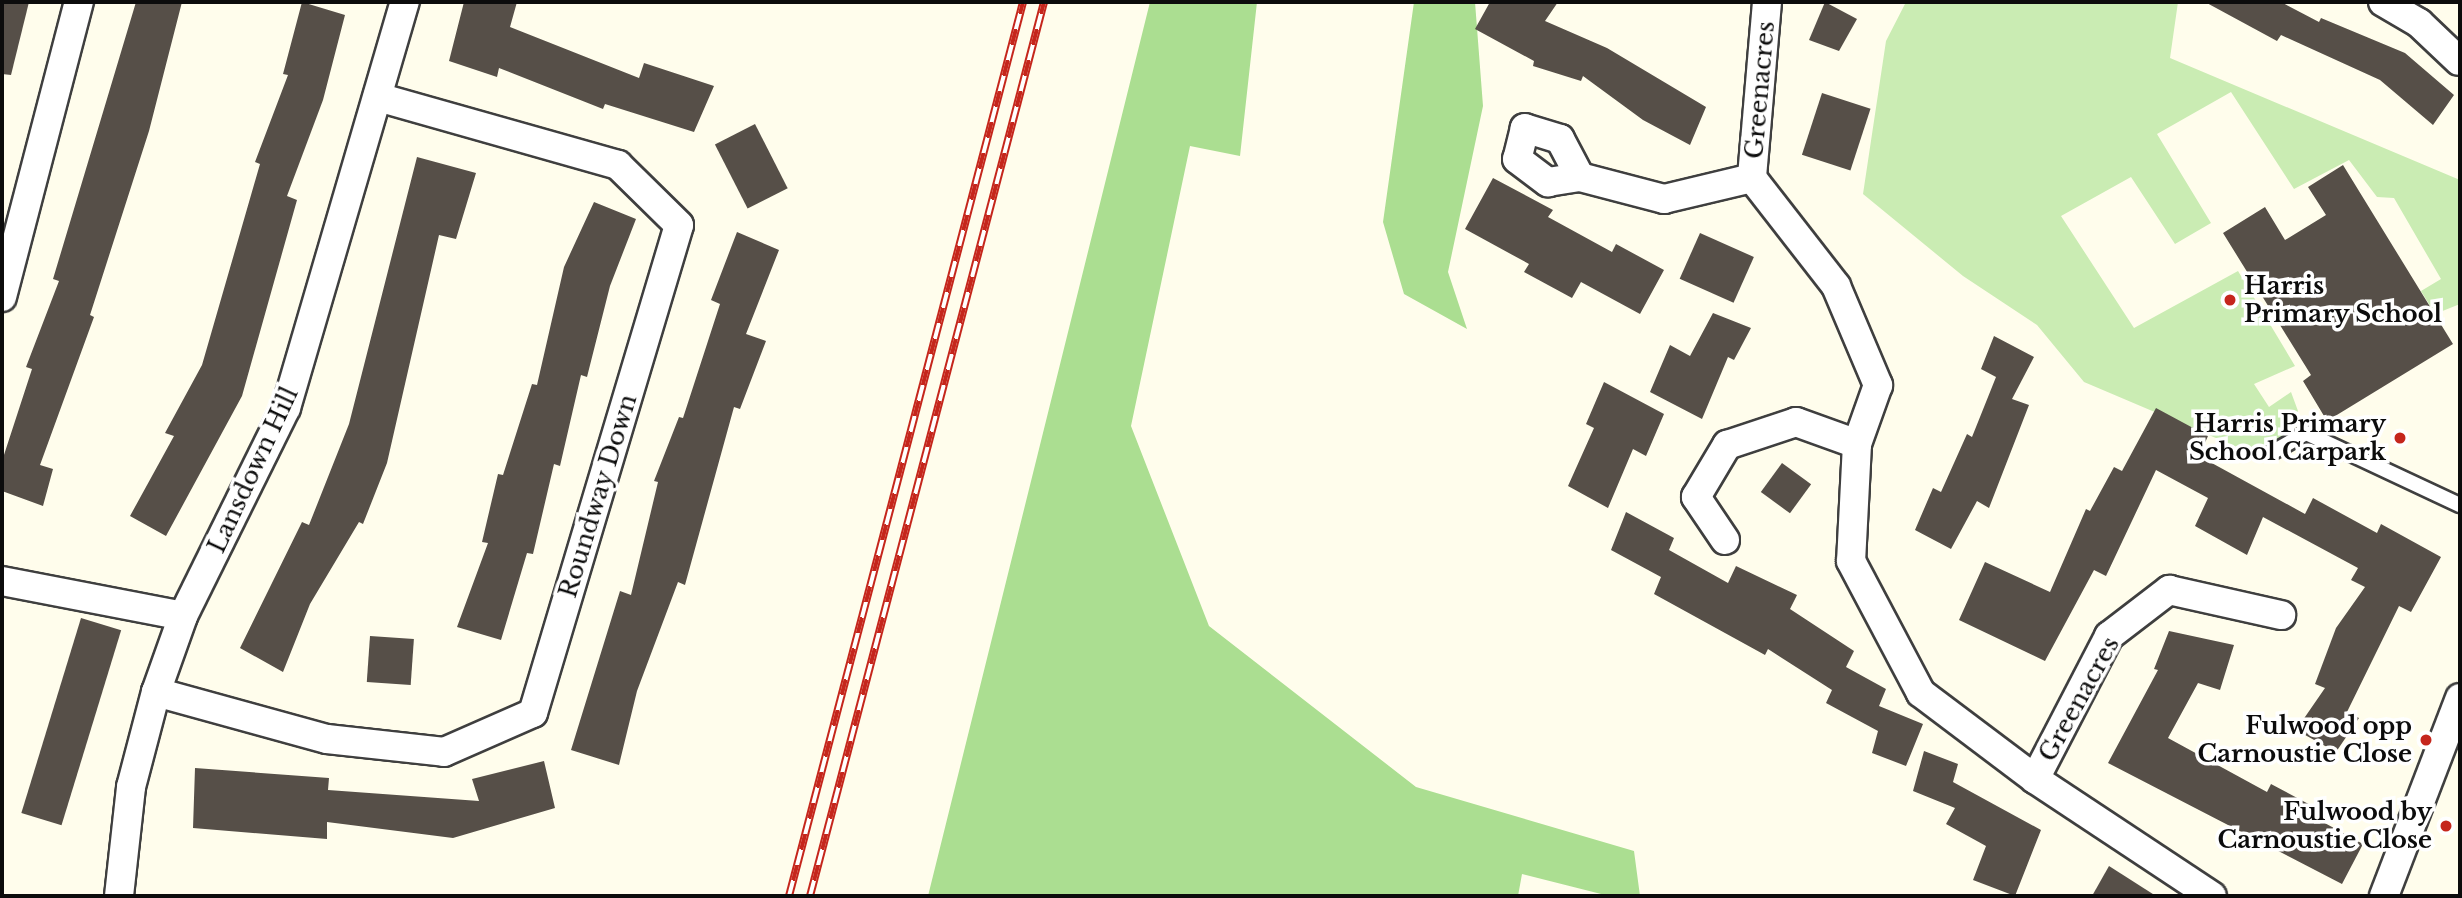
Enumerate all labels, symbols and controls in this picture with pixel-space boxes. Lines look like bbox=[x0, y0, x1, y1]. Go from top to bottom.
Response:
street label: Greenacres bbox=[1740, 20, 1780, 160]
place label: Harris Primary School bbox=[2244, 272, 2443, 328]
marker: Harris Primary School bbox=[2222, 292, 2238, 308]
street label: Lansdown Hill bbox=[202, 383, 304, 557]
street label: Roundway Down bbox=[553, 391, 643, 601]
place label: Harris Primary School Carpark bbox=[2189, 410, 2386, 466]
marker: Harris Primary School Carpark bbox=[2392, 430, 2408, 446]
street label: Greenacres bbox=[2033, 632, 2125, 766]
place label: Fulwood opp Carnoustie Close bbox=[2197, 712, 2412, 768]
marker: Fulwood opp Carnoustie Close bbox=[2418, 732, 2434, 748]
place label: Fulwood by Carnoustie Close bbox=[2217, 798, 2432, 854]
marker: Fulwood by Carnoustie Close bbox=[2438, 818, 2454, 834]

